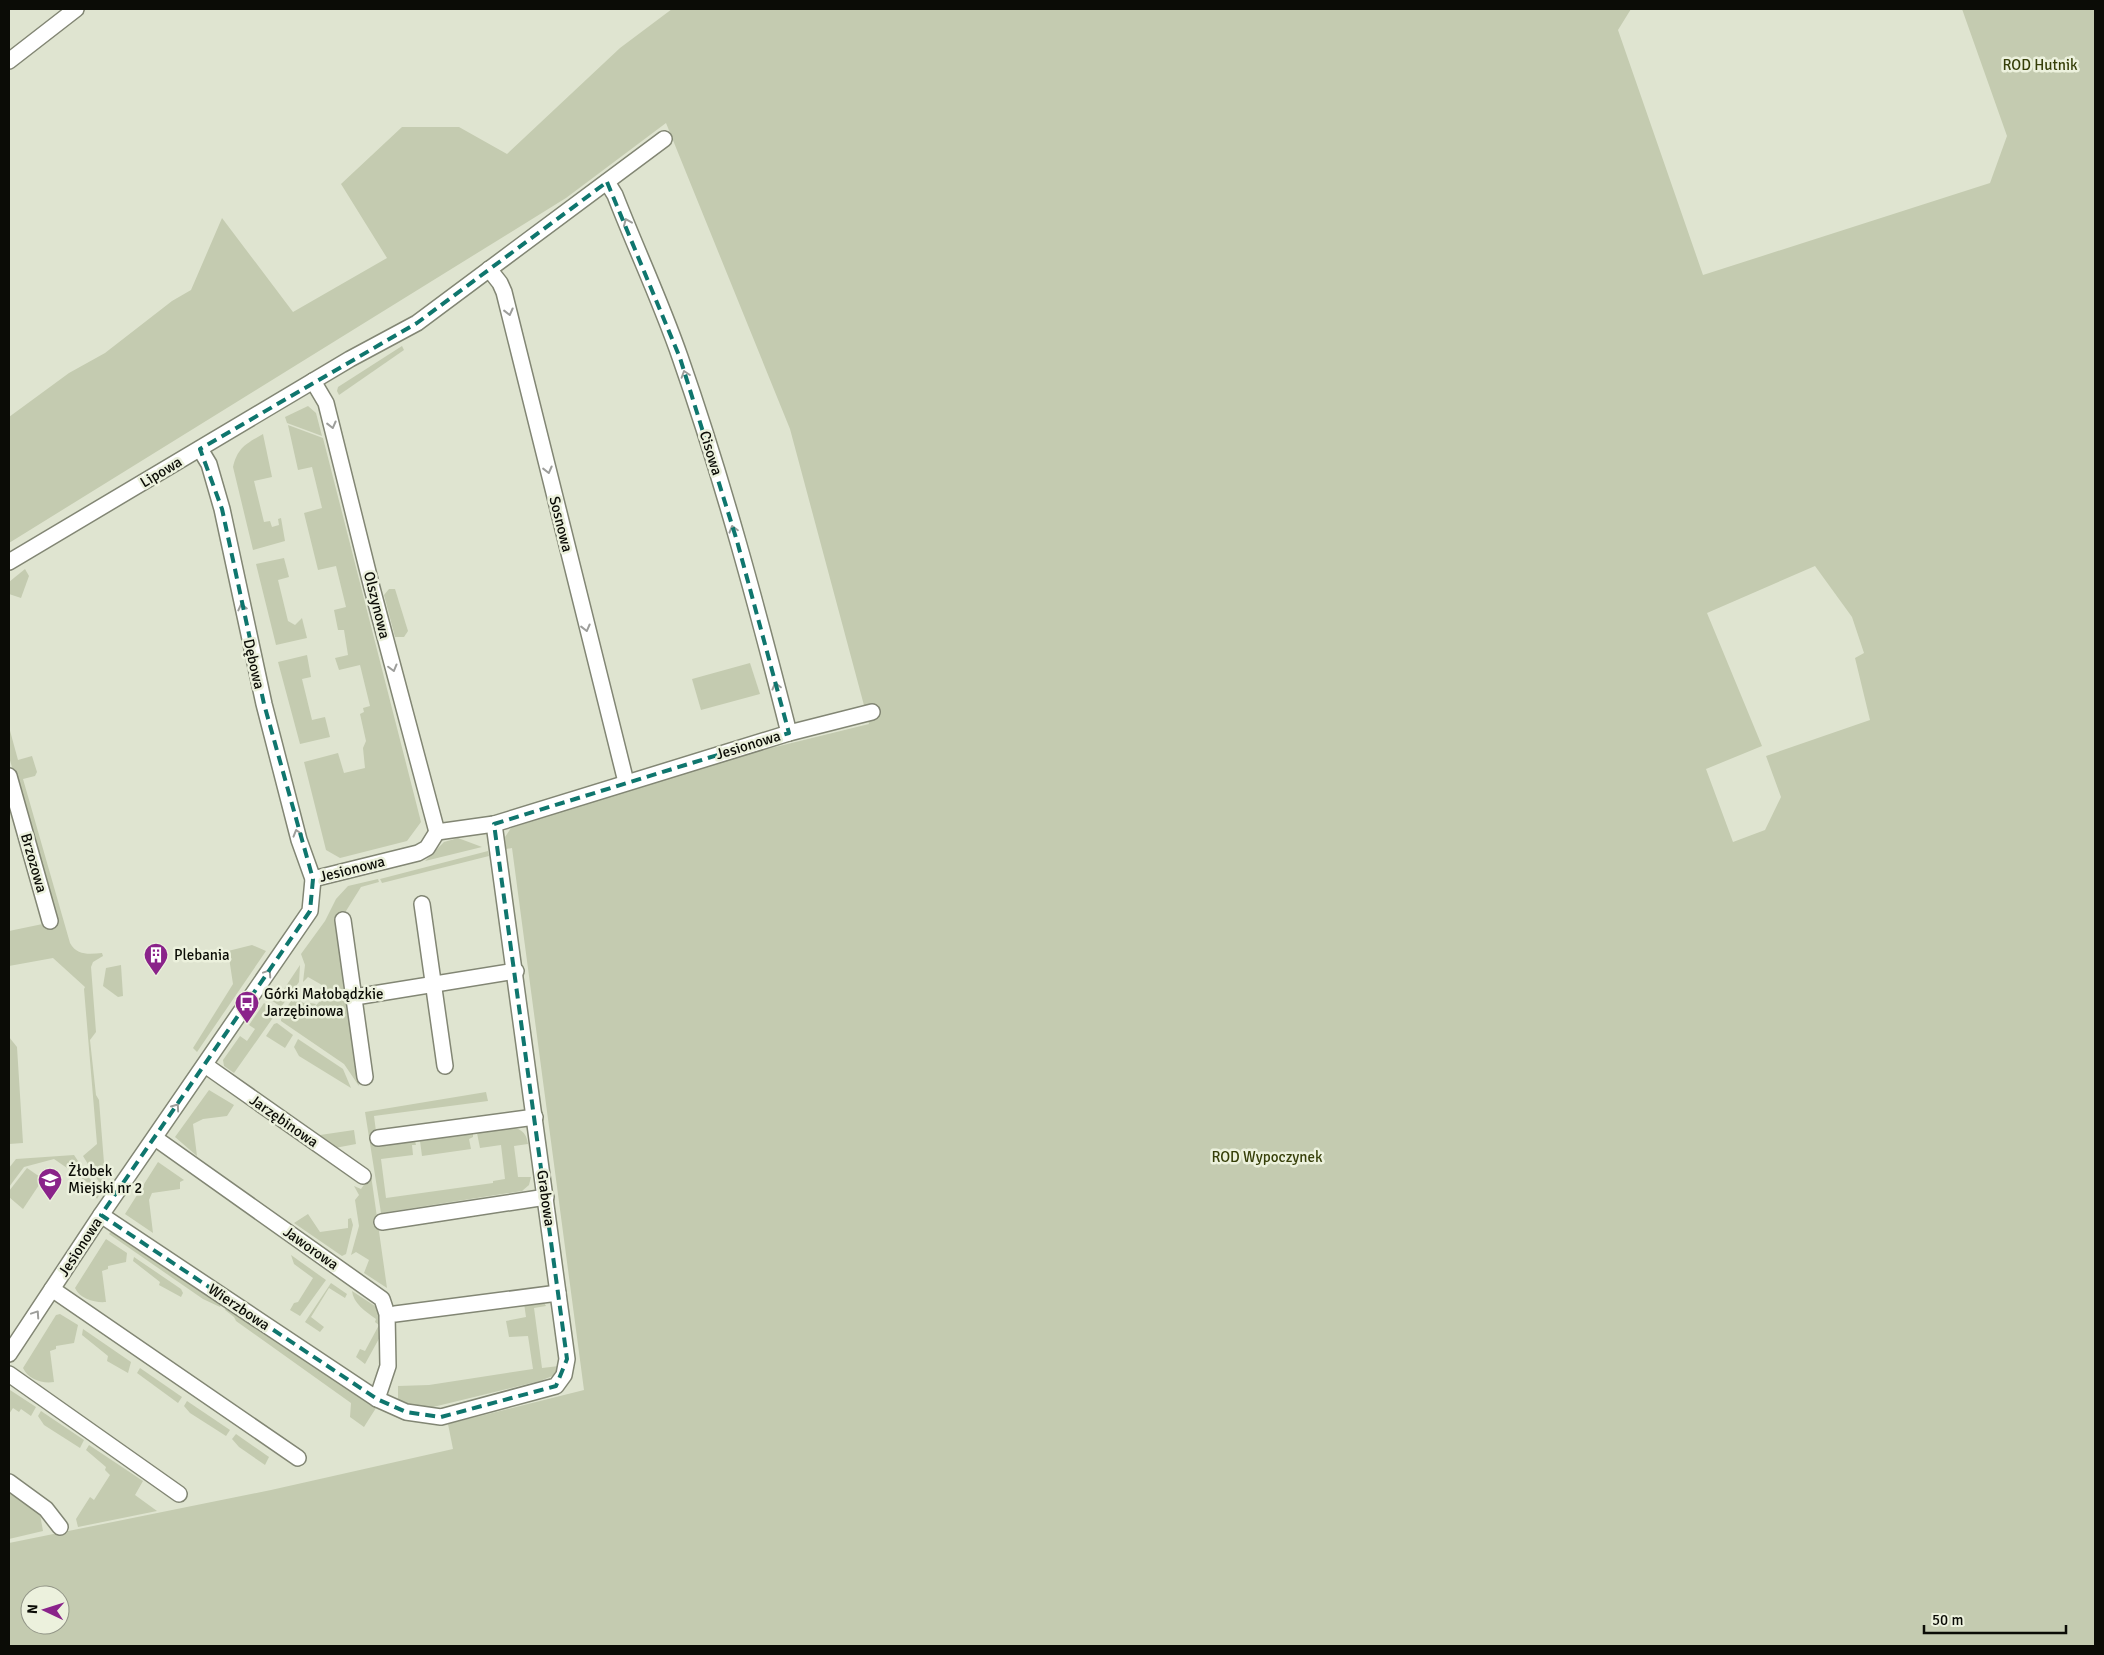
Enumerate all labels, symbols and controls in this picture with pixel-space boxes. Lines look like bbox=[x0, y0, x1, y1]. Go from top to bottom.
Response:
park label: ROD Hutnik bbox=[2002, 56, 2078, 74]
one-way arrow bbox=[622, 218, 633, 227]
one-way arrow bbox=[503, 308, 513, 316]
one-way arrow bbox=[681, 370, 691, 379]
one-way arrow bbox=[326, 421, 337, 430]
street label: Cisowa bbox=[696, 429, 726, 477]
street label: Lipowa bbox=[137, 453, 185, 491]
one-way arrow bbox=[542, 466, 552, 474]
street label: Sosnowa bbox=[545, 494, 577, 554]
one-way arrow bbox=[729, 526, 739, 534]
street label: Olszynowa bbox=[360, 569, 394, 641]
one-way arrow bbox=[237, 603, 247, 612]
one-way arrow bbox=[580, 623, 591, 632]
street label: Dębowa bbox=[239, 637, 269, 691]
one-way arrow bbox=[387, 663, 398, 672]
one-way arrow bbox=[772, 682, 782, 690]
street label: Jesionowa bbox=[713, 727, 783, 763]
one-way arrow bbox=[293, 829, 303, 837]
street label: Brzozowa bbox=[17, 831, 51, 895]
street label: Jesionowa bbox=[317, 852, 387, 886]
building icon: Plebania bbox=[143, 942, 169, 976]
place label: Plebania bbox=[174, 946, 230, 964]
one-way arrow bbox=[262, 969, 271, 979]
place label: Górki Małobądzkie Jarzębinowa bbox=[264, 985, 383, 1020]
bus stop icon: Górki Małobądzkie Jarzębinowa bbox=[234, 990, 260, 1024]
street label: Jarzębinowa bbox=[246, 1091, 322, 1151]
one-way arrow bbox=[170, 1103, 179, 1113]
park label: ROD Wypoczynek bbox=[1211, 1148, 1323, 1166]
place label: Żłobek Miejski nr 2 bbox=[68, 1162, 142, 1197]
school or university icon: Żłobek Miejski nr 2 bbox=[37, 1167, 63, 1201]
street label: Grabowa bbox=[533, 1169, 559, 1227]
street label: Jesionowa bbox=[54, 1214, 106, 1280]
street label: Jaworowa bbox=[280, 1222, 342, 1274]
street label: Wierzbowa bbox=[205, 1280, 273, 1334]
one-way arrow bbox=[30, 1310, 39, 1319]
north arrow bbox=[20, 1585, 70, 1635]
scale bar bbox=[1924, 1602, 2066, 1634]
text: N bbox=[24, 1604, 41, 1615]
text: 50 m bbox=[1932, 1611, 1963, 1629]

